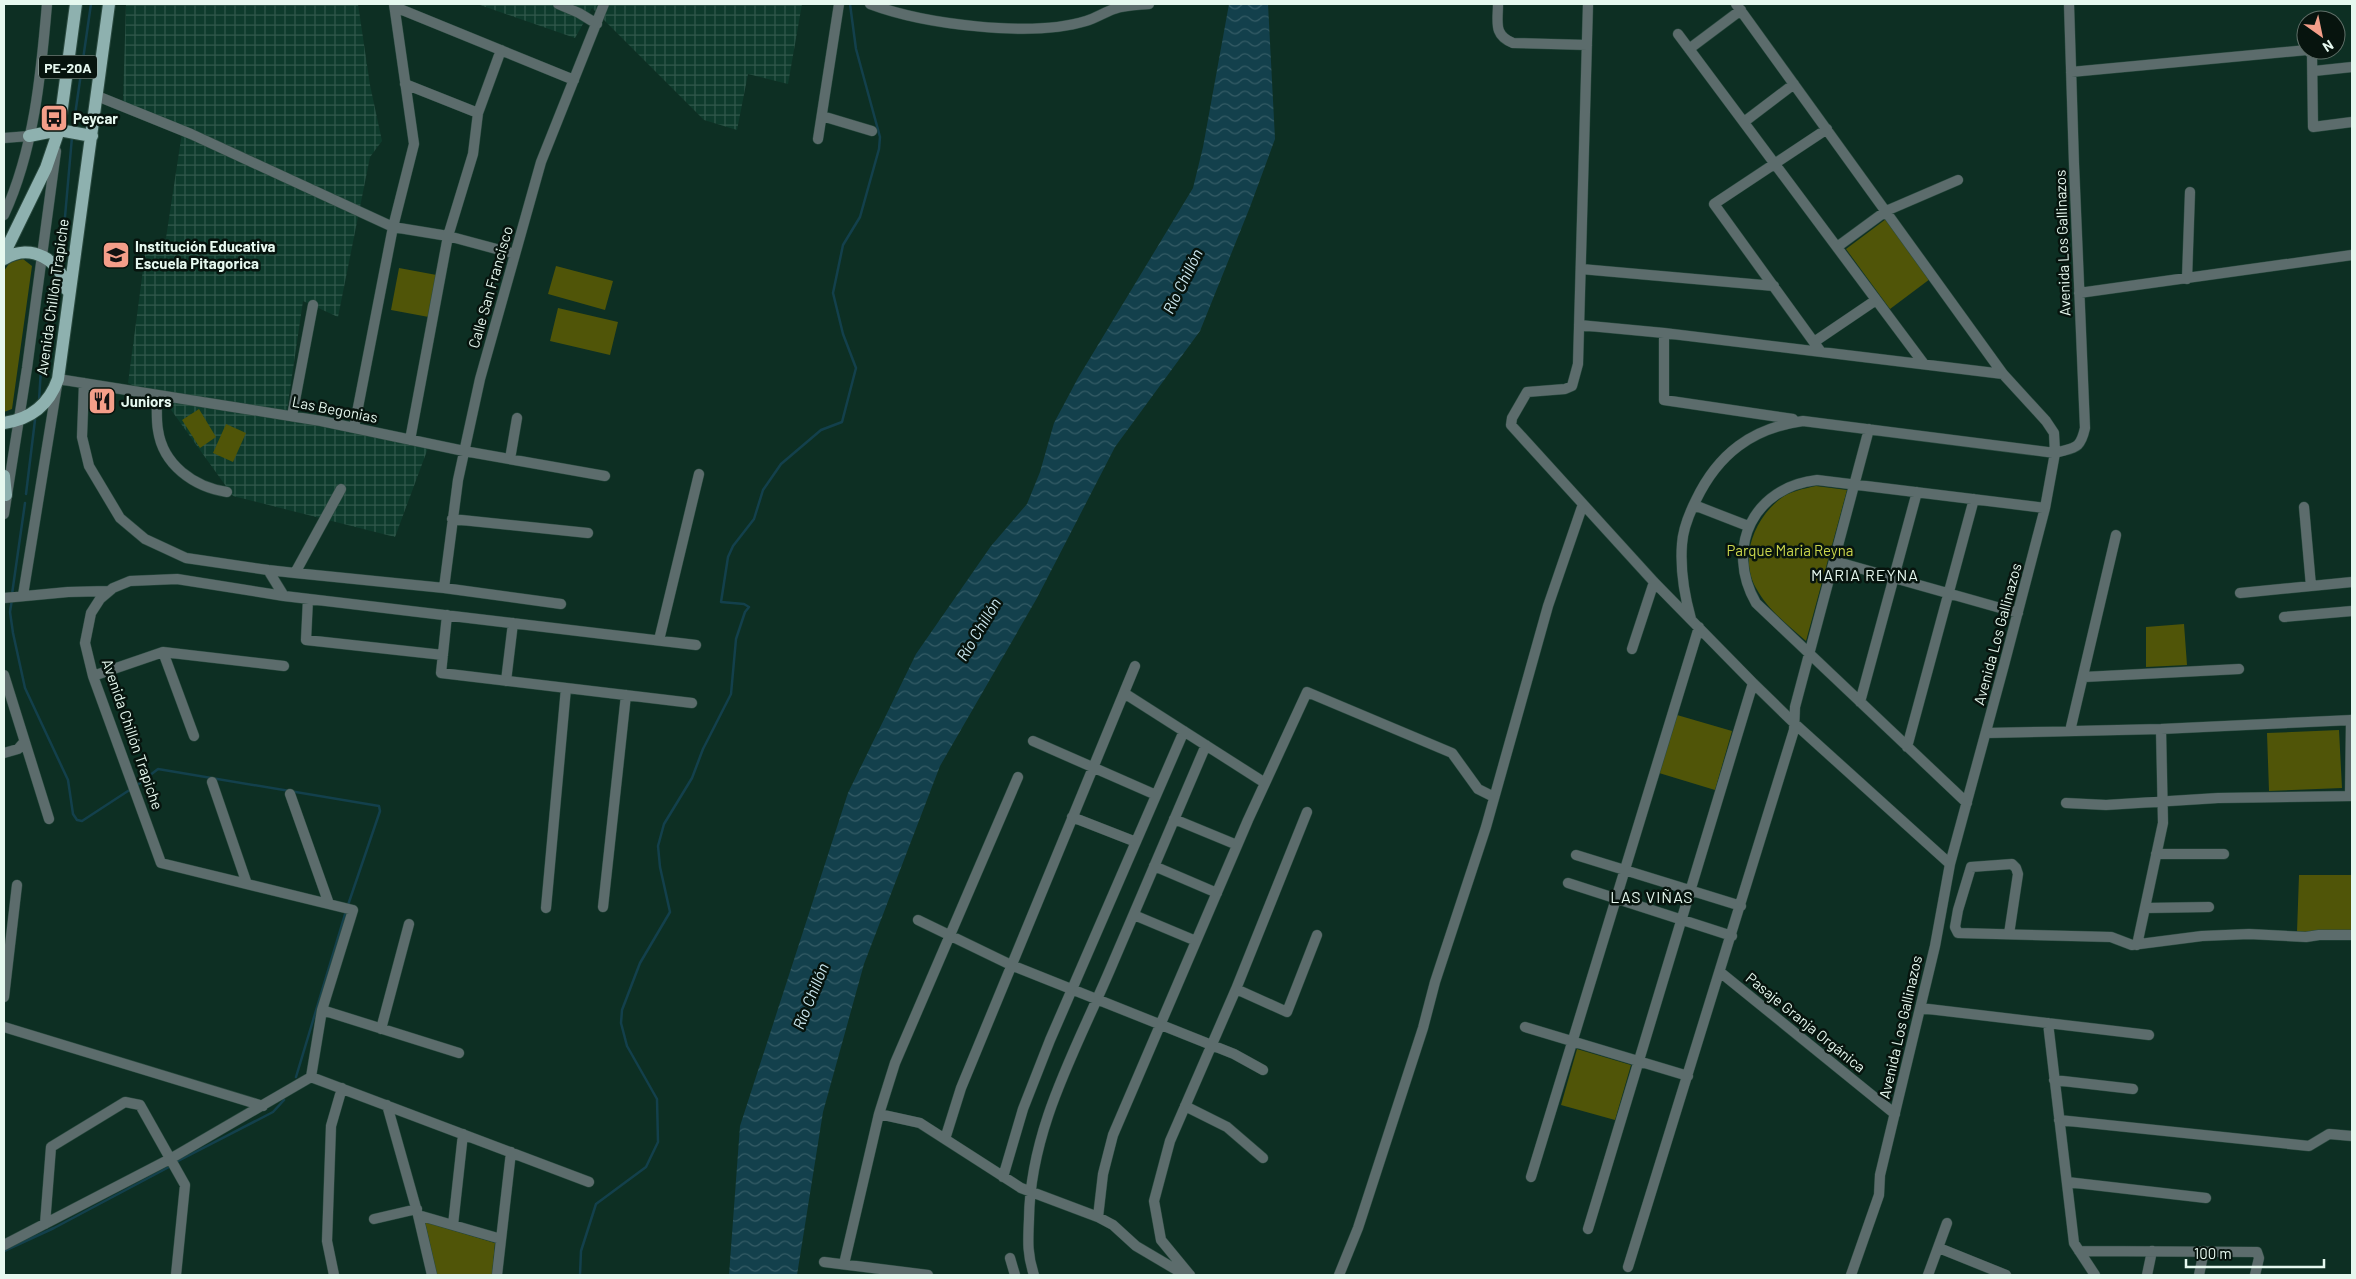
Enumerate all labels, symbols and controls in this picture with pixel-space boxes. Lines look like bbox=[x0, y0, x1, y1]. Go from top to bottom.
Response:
north arrow bbox=[2296, 10, 2346, 60]
text: N bbox=[2320, 37, 2337, 56]
road number: PE-20A bbox=[39, 56, 97, 78]
bus stop icon: Peycar bbox=[39, 103, 69, 133]
place label: Peycar bbox=[73, 109, 118, 127]
street label: Avenida Los Gallinazos bbox=[2050, 169, 2074, 317]
street label: Avenida Chillón Trapiche bbox=[32, 217, 72, 377]
street label: Calle San Francisco bbox=[464, 224, 516, 350]
place label: Institución Educativa Escuela Pitagorica bbox=[135, 237, 276, 272]
school or university icon: Institución Educativa Escuela Pitagorica bbox=[101, 240, 131, 270]
water label: Río Chillón bbox=[1158, 245, 1206, 317]
restaurant icon: Juniors bbox=[87, 386, 117, 416]
place label: Juniors bbox=[121, 392, 172, 410]
street label: Las Begonias bbox=[291, 392, 379, 426]
park label: Parque Maria Reyna bbox=[1726, 541, 1854, 559]
street label: Avenida Los Gallinazos bbox=[1969, 561, 2025, 707]
district label: MARIA REYNA bbox=[1811, 565, 1919, 584]
water label: Río Chillón bbox=[952, 594, 1004, 664]
street label: Avenida Chillón Trapiche bbox=[99, 656, 167, 812]
district label: LAS VIÑAS bbox=[1610, 887, 1694, 906]
street label: Avenida Los Gallinazos bbox=[1875, 954, 1925, 1100]
water label: Río Chillón bbox=[788, 960, 832, 1032]
street label: Pasaje Granja Orgánica bbox=[1743, 968, 1869, 1076]
scale bar bbox=[2186, 1236, 2324, 1268]
text: 100 m bbox=[2194, 1244, 2232, 1262]

